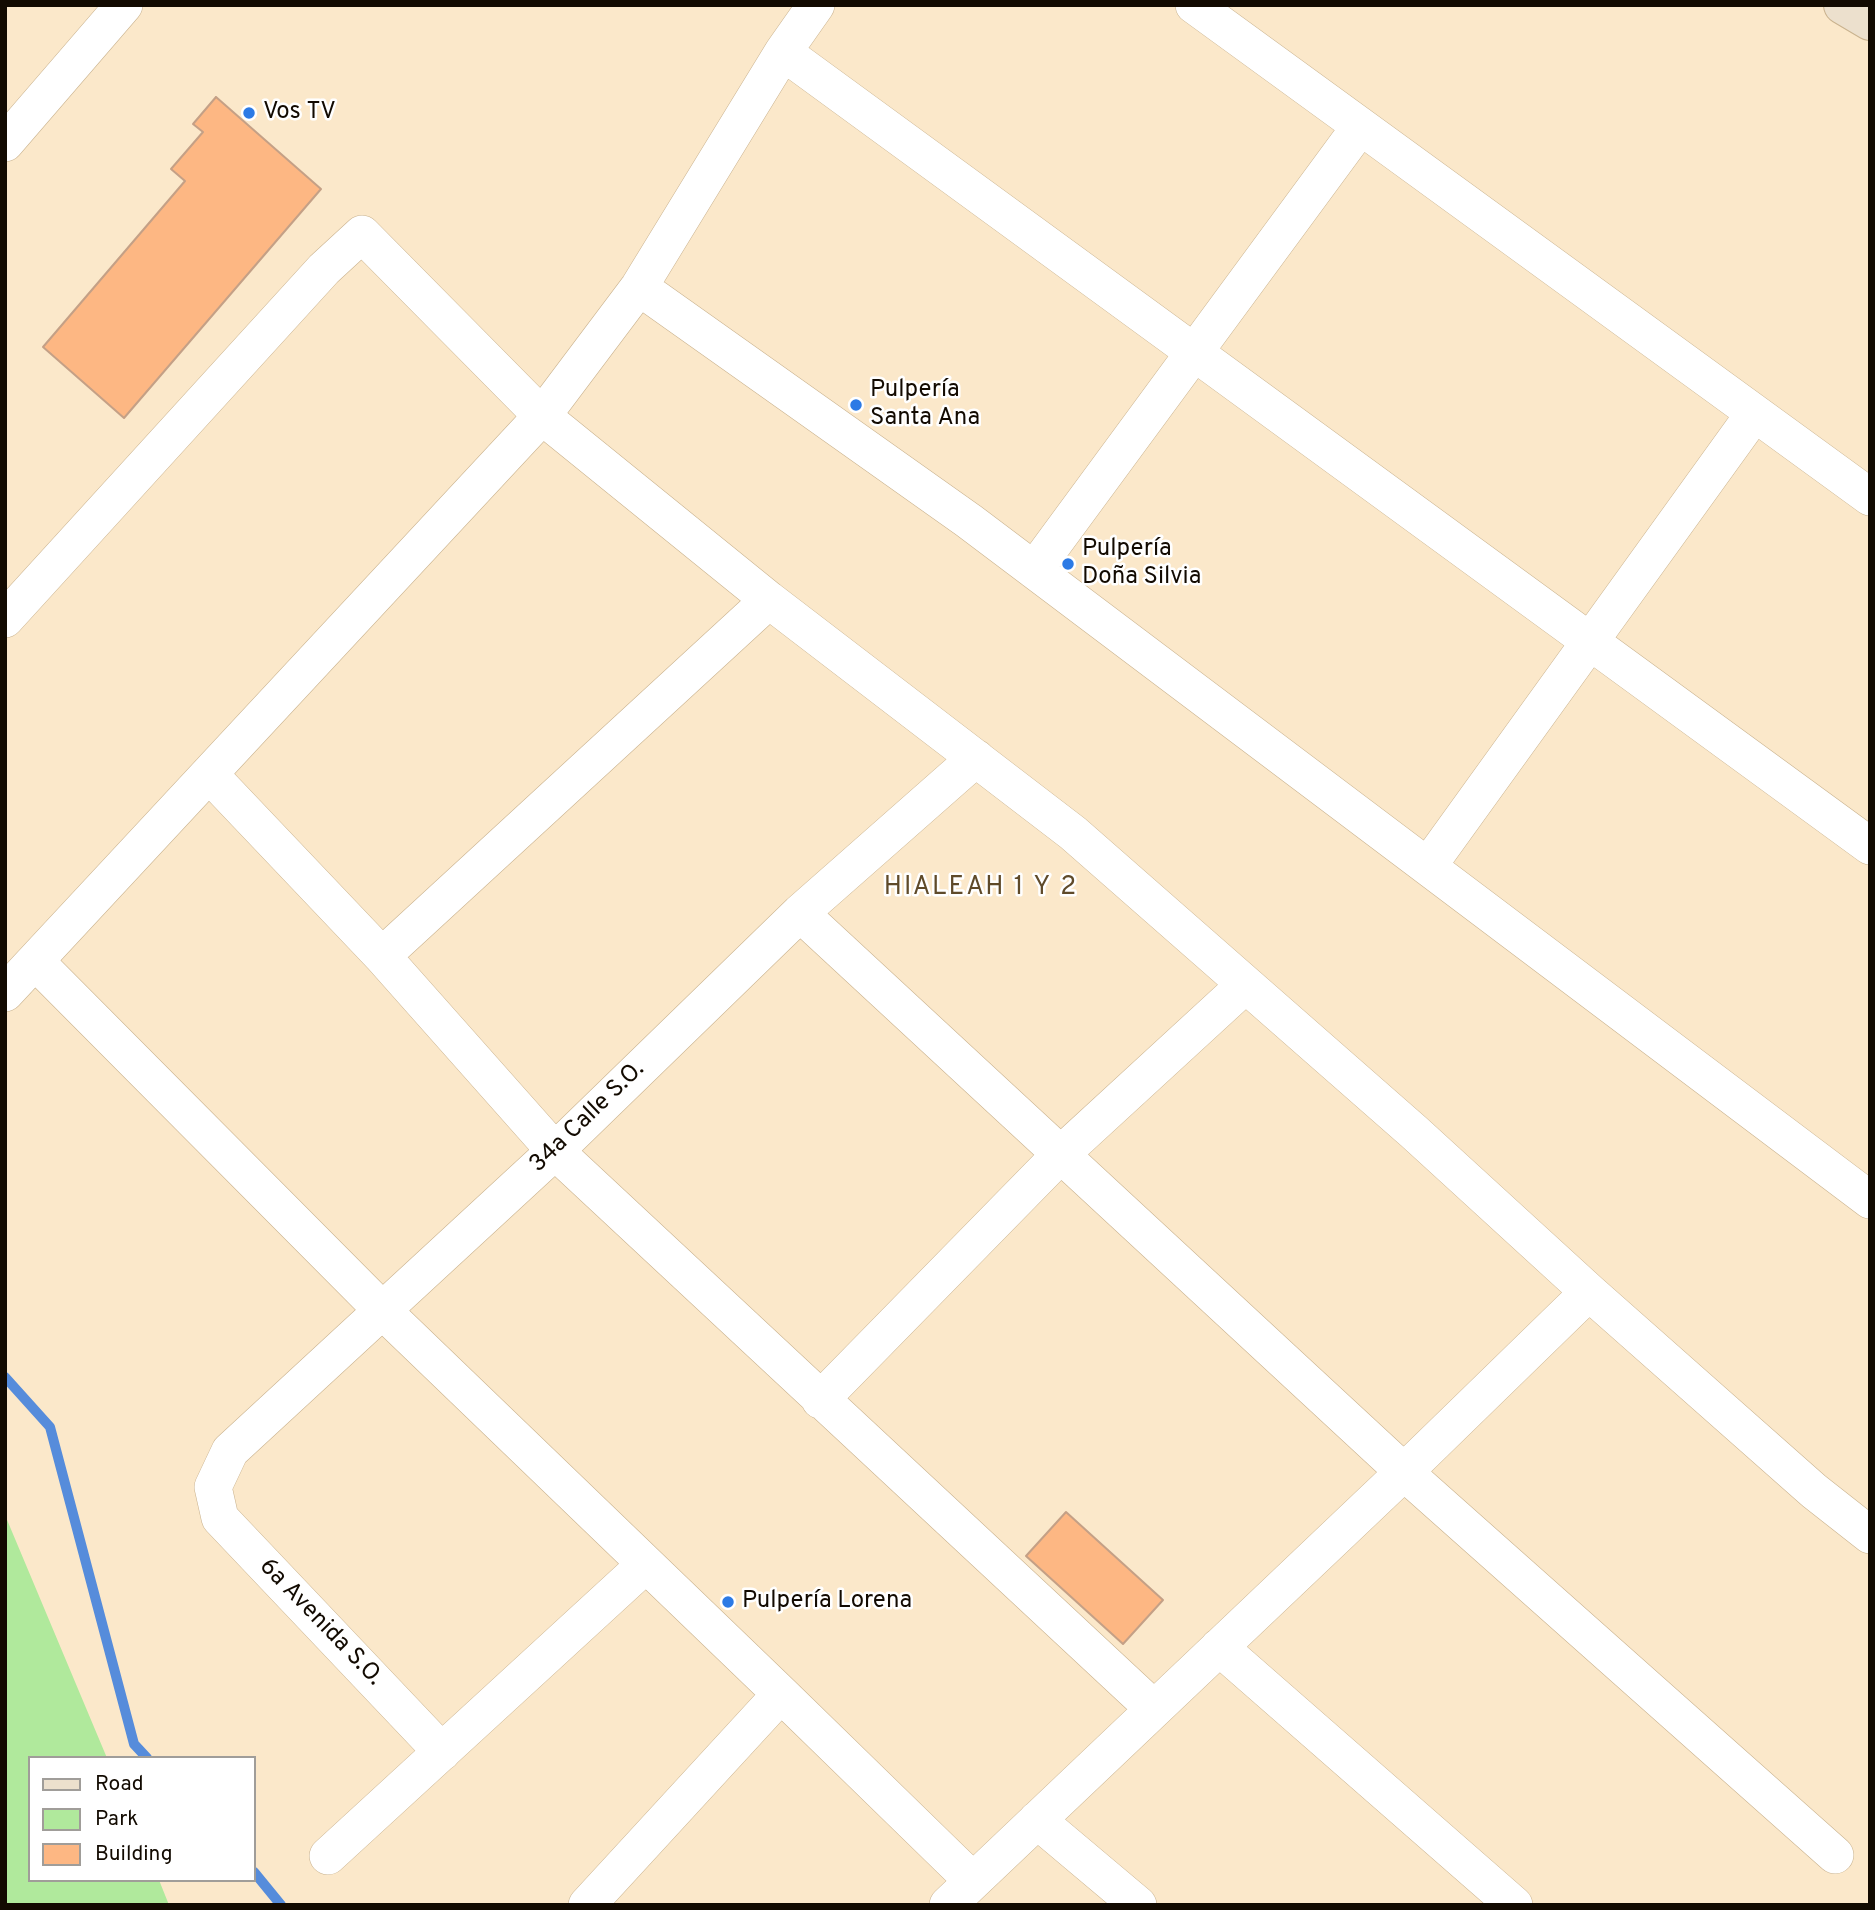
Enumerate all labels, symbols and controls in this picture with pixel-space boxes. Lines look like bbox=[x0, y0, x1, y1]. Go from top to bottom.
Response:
place label: Vos TV bbox=[263, 99, 336, 127]
marker: Vos TV bbox=[241, 105, 257, 121]
place label: Pulpería Santa Ana bbox=[870, 377, 980, 433]
marker: Pulpería Santa Ana bbox=[848, 397, 864, 413]
place label: Pulpería Doña Silvia bbox=[1082, 536, 1201, 592]
marker: Pulpería Doña Silvia bbox=[1060, 556, 1076, 572]
district label: HIALEAH 1 Y 2 bbox=[885, 873, 1077, 905]
street label: 34a Calle S.O. bbox=[525, 1056, 651, 1180]
street label: 6a Avenida S.O. bbox=[252, 1553, 388, 1693]
place label: Pulpería Lorena bbox=[742, 1588, 912, 1616]
marker: Pulpería Lorena bbox=[720, 1594, 736, 1610]
legend bbox=[28, 1756, 256, 1882]
text: Road bbox=[95, 1771, 144, 1798]
text: Park bbox=[95, 1806, 138, 1833]
text: Building bbox=[95, 1841, 173, 1868]

